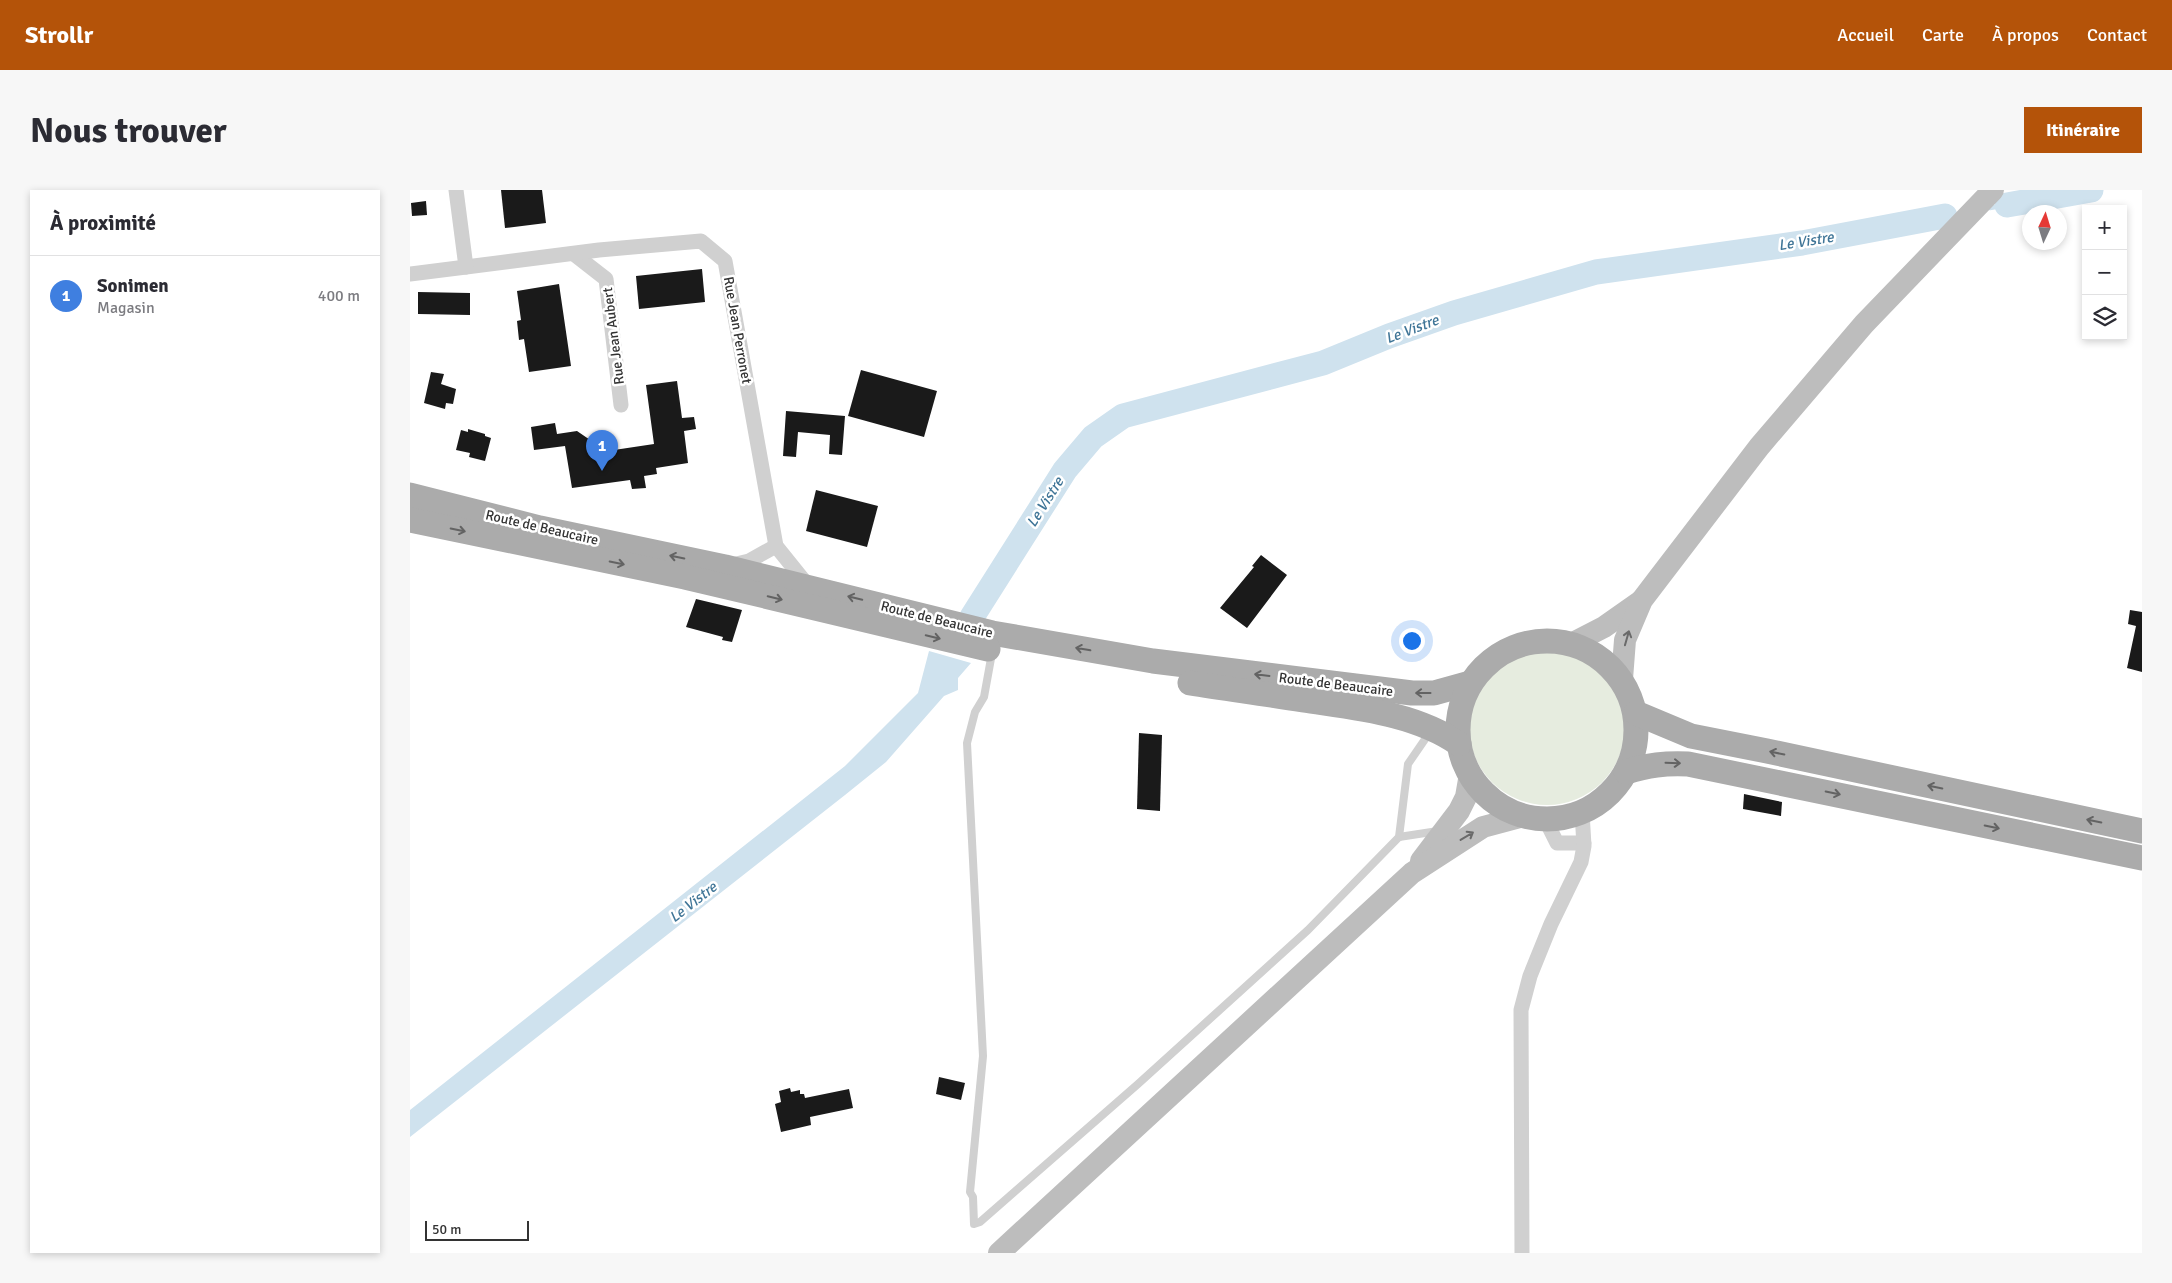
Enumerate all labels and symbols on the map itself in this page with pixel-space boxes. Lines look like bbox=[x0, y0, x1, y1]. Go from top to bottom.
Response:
north arrow bbox=[2022, 205, 2067, 250]
water label: Le Vistre bbox=[1777, 228, 1836, 254]
street label: Rue Jean Perronet bbox=[720, 275, 755, 385]
street label: Rue Jean Aubert bbox=[599, 286, 628, 385]
water label: Le Vistre bbox=[1383, 310, 1443, 347]
pin: 1 bbox=[586, 430, 618, 471]
water label: Le Vistre bbox=[1023, 472, 1068, 530]
street label: Route de Beaucaire bbox=[484, 506, 600, 549]
one-way arrow bbox=[449, 526, 465, 535]
one-way arrow bbox=[670, 551, 686, 561]
one-way arrow bbox=[608, 559, 624, 568]
one-way arrow bbox=[847, 593, 863, 602]
one-way arrow bbox=[767, 594, 783, 603]
street label: Route de Beaucaire bbox=[879, 597, 995, 642]
your location bbox=[1399, 628, 1425, 654]
one-way arrow bbox=[1622, 631, 1632, 647]
one-way arrow bbox=[925, 633, 941, 642]
one-way arrow bbox=[1076, 644, 1092, 654]
street label: Route de Beaucaire bbox=[1278, 669, 1394, 700]
one-way arrow bbox=[1254, 670, 1270, 680]
one-way arrow bbox=[1415, 688, 1432, 698]
one-way arrow bbox=[1769, 748, 1785, 757]
one-way arrow bbox=[1665, 758, 1681, 768]
one-way arrow bbox=[1928, 782, 1944, 791]
one-way arrow bbox=[1824, 789, 1840, 798]
one-way arrow bbox=[2087, 816, 2103, 825]
one-way arrow bbox=[1983, 822, 1999, 832]
one-way arrow bbox=[1459, 831, 1473, 841]
water label: Le Vistre bbox=[666, 877, 722, 926]
scale bar bbox=[425, 1218, 529, 1241]

